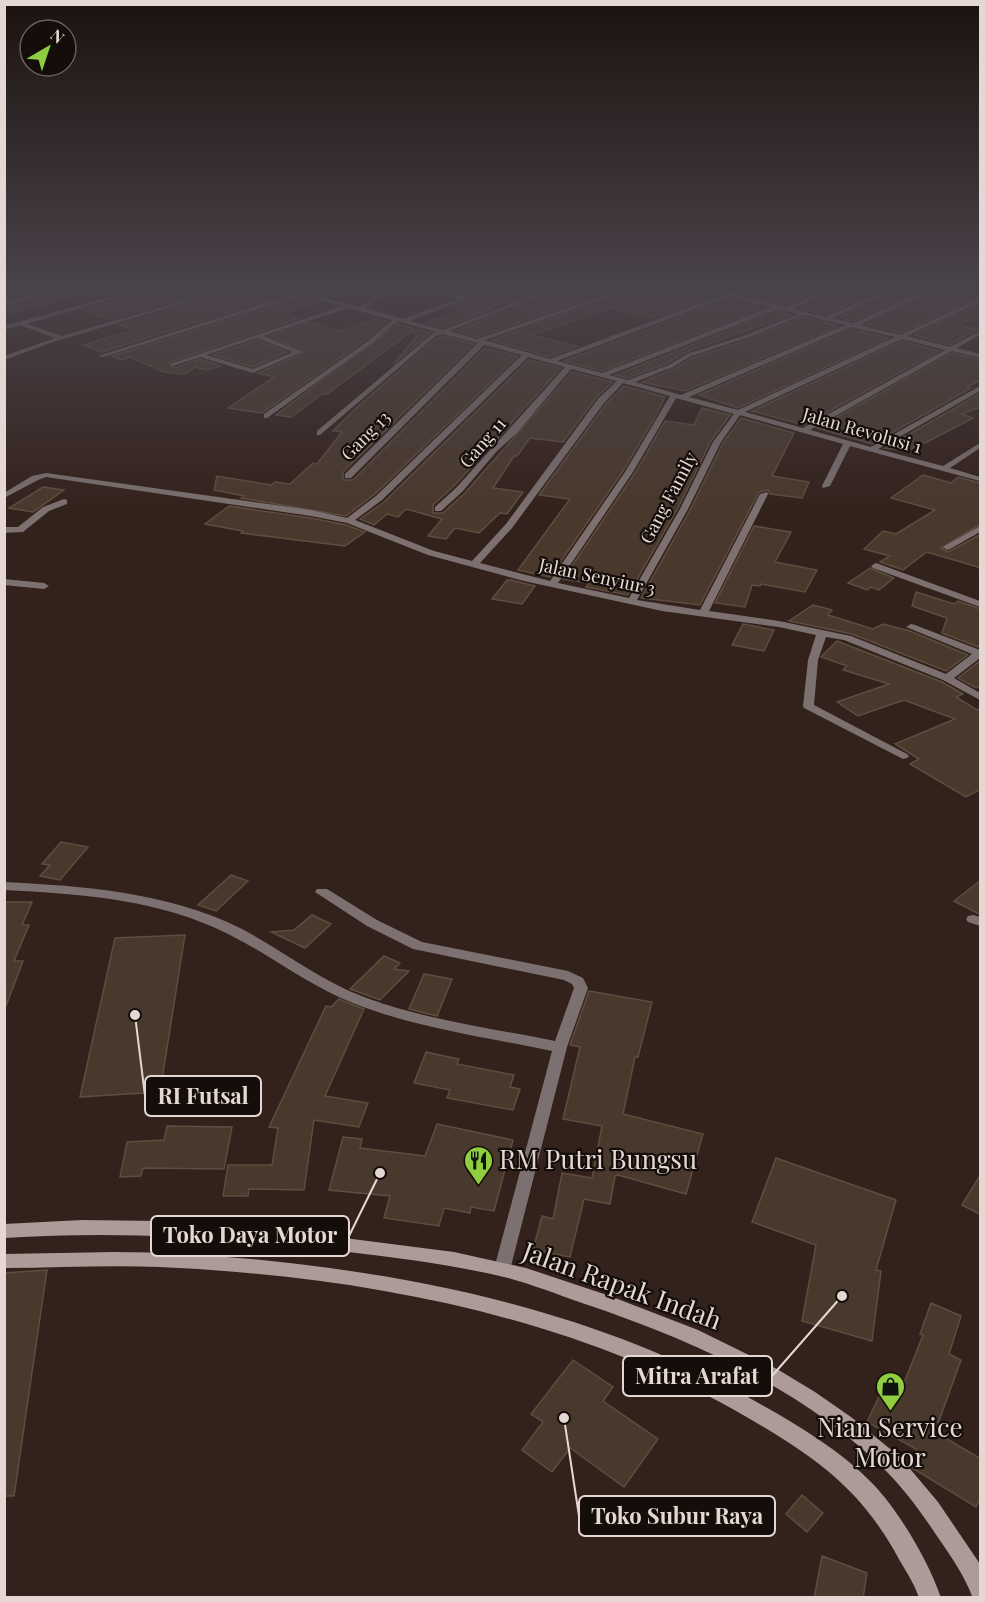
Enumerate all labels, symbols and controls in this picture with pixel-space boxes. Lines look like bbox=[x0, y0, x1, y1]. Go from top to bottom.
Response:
north arrow bbox=[18, 18, 78, 78]
text: N bbox=[47, 24, 69, 48]
street label: Jalan Revolusi 1 bbox=[799, 401, 925, 459]
street label: Gang 13 bbox=[335, 405, 395, 465]
street label: Gang 11 bbox=[454, 412, 511, 473]
street label: Gang Family bbox=[634, 448, 702, 548]
street label: Jalan Senyiur 3 bbox=[536, 552, 658, 600]
callout: RI Futsal bbox=[145, 1076, 261, 1116]
text: RI Futsal bbox=[157, 1080, 249, 1110]
place label: RM Putri Bungsu bbox=[499, 1141, 697, 1176]
restaurant icon: RM Putri Bungsu bbox=[462, 1144, 494, 1186]
callout: Toko Daya Motor bbox=[151, 1216, 349, 1256]
text: Toko Daya Motor bbox=[163, 1219, 338, 1249]
street label: Jalan Rapak Indah bbox=[517, 1232, 727, 1337]
callout: Mitra Arafat bbox=[623, 1356, 772, 1396]
text: Mitra Arafat bbox=[635, 1360, 759, 1390]
shop icon: Nian Service Motor bbox=[874, 1370, 906, 1412]
place label: Nian Service Motor bbox=[817, 1409, 963, 1474]
callout: Toko Subur Raya bbox=[579, 1496, 775, 1536]
text: Toko Subur Raya bbox=[591, 1500, 764, 1530]

